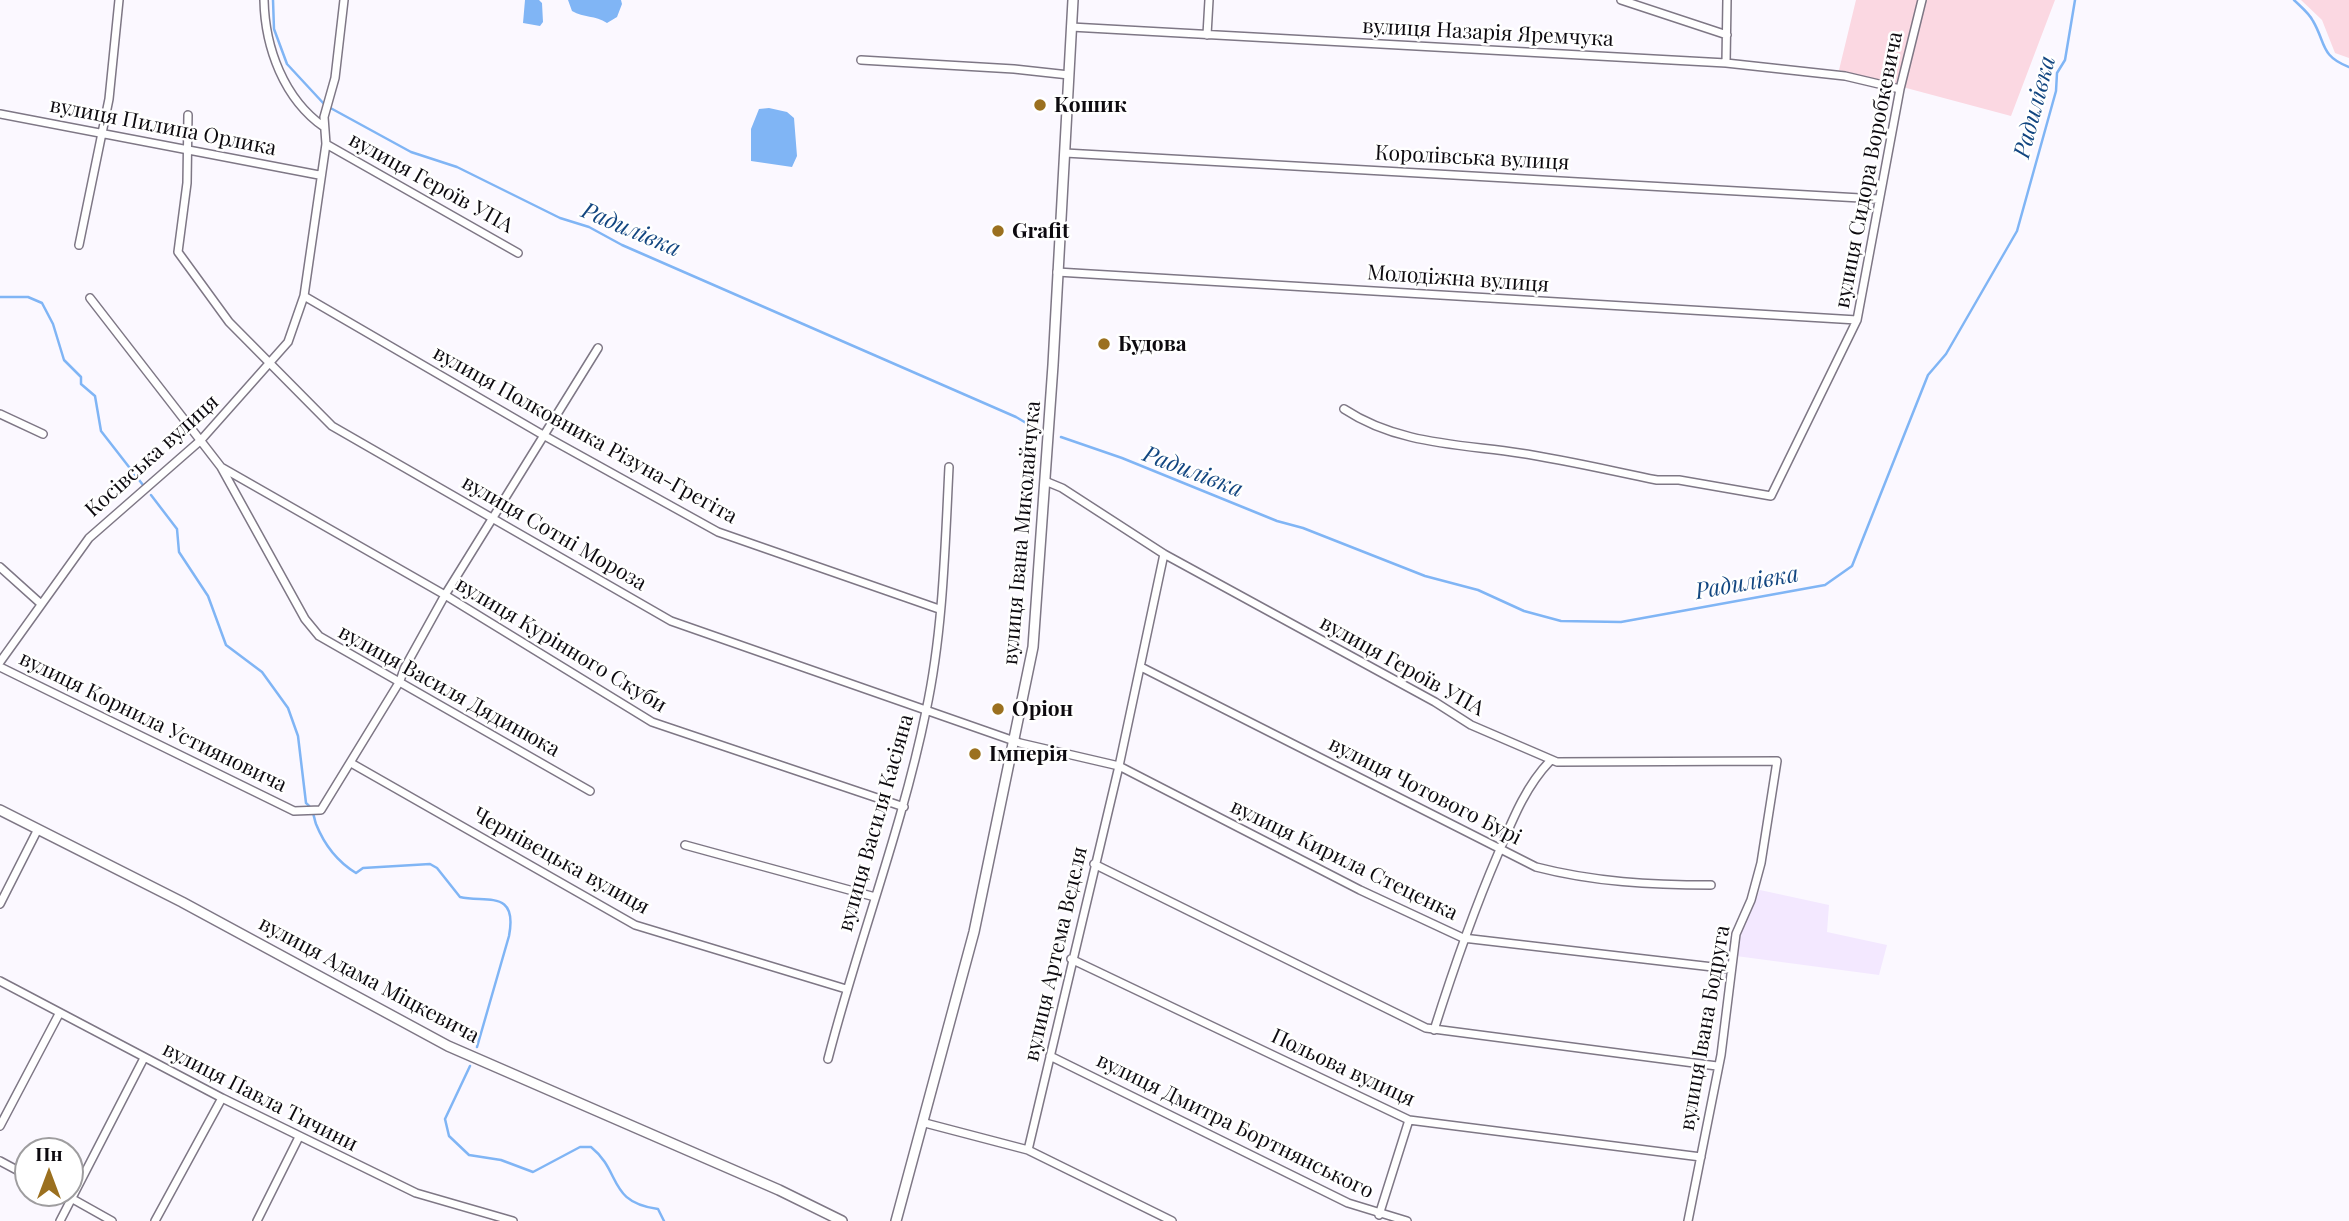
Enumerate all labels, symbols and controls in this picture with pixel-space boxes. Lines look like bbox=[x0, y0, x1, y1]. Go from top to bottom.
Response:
street label: вулиця Назарія Яремчука bbox=[1362, 14, 1614, 52]
street label: вулиця Сидора Воробкевича bbox=[1830, 30, 1908, 310]
water label: Радилівка bbox=[2008, 53, 2062, 161]
place label: Кошик bbox=[1054, 92, 1127, 118]
street label: вулиця Пилипа Орлика bbox=[48, 93, 278, 161]
marker: Кошик bbox=[1032, 97, 1048, 113]
street label: вулиця Героїв УПА bbox=[344, 127, 518, 239]
street label: Королівська вулиця bbox=[1374, 140, 1570, 176]
water label: Радилівка bbox=[577, 197, 685, 263]
place label: Grafit bbox=[1012, 218, 1069, 244]
marker: Grafit bbox=[990, 223, 1006, 239]
street label: Молодіжна вулиця bbox=[1366, 260, 1550, 298]
place label: Будова bbox=[1118, 331, 1187, 357]
marker: Будова bbox=[1096, 336, 1112, 352]
street label: вулиця Полковника Різуна-Грегіта bbox=[428, 341, 742, 529]
street label: Косівська вулиця bbox=[80, 389, 224, 523]
street label: вулиця Івана Миколайчука bbox=[998, 400, 1046, 666]
water label: Радилівка bbox=[1139, 440, 1247, 504]
street label: вулиця Сотні Мороза bbox=[457, 470, 651, 596]
water label: Радилівка bbox=[1693, 560, 1801, 606]
street label: вулиця Курінного Скуби bbox=[451, 572, 671, 718]
street label: вулиця Героїв УПА bbox=[1315, 610, 1489, 722]
street label: вулиця Василя Дядинюка bbox=[334, 619, 564, 763]
street label: вулиця Корнила Устияновича bbox=[15, 646, 291, 798]
place label: Оріон bbox=[1012, 696, 1073, 722]
marker: Оріон bbox=[990, 701, 1006, 717]
street label: вулиця Василя Касіяна bbox=[833, 711, 919, 935]
street label: вулиця Чотового Бурі bbox=[1324, 731, 1526, 851]
place label: Імперія bbox=[989, 741, 1068, 767]
marker: Імперія bbox=[967, 746, 983, 762]
street label: вулиця Кирила Стеценка bbox=[1226, 794, 1462, 926]
street label: Чернівецька вулиця bbox=[468, 802, 654, 920]
street label: вулиця Артема Веделя bbox=[1019, 844, 1093, 1064]
street label: вулиця Адама Міцкевича bbox=[255, 911, 483, 1049]
street label: вулиця Івана Бодруга bbox=[1675, 923, 1735, 1133]
street label: Польова вулиця bbox=[1267, 1024, 1419, 1112]
street label: вулиця Павла Тичини bbox=[158, 1037, 362, 1157]
street label: вулиця Дмитра Бортнянського bbox=[1092, 1048, 1378, 1204]
north arrow bbox=[14, 1137, 84, 1207]
text: Пн bbox=[35, 1140, 63, 1166]

